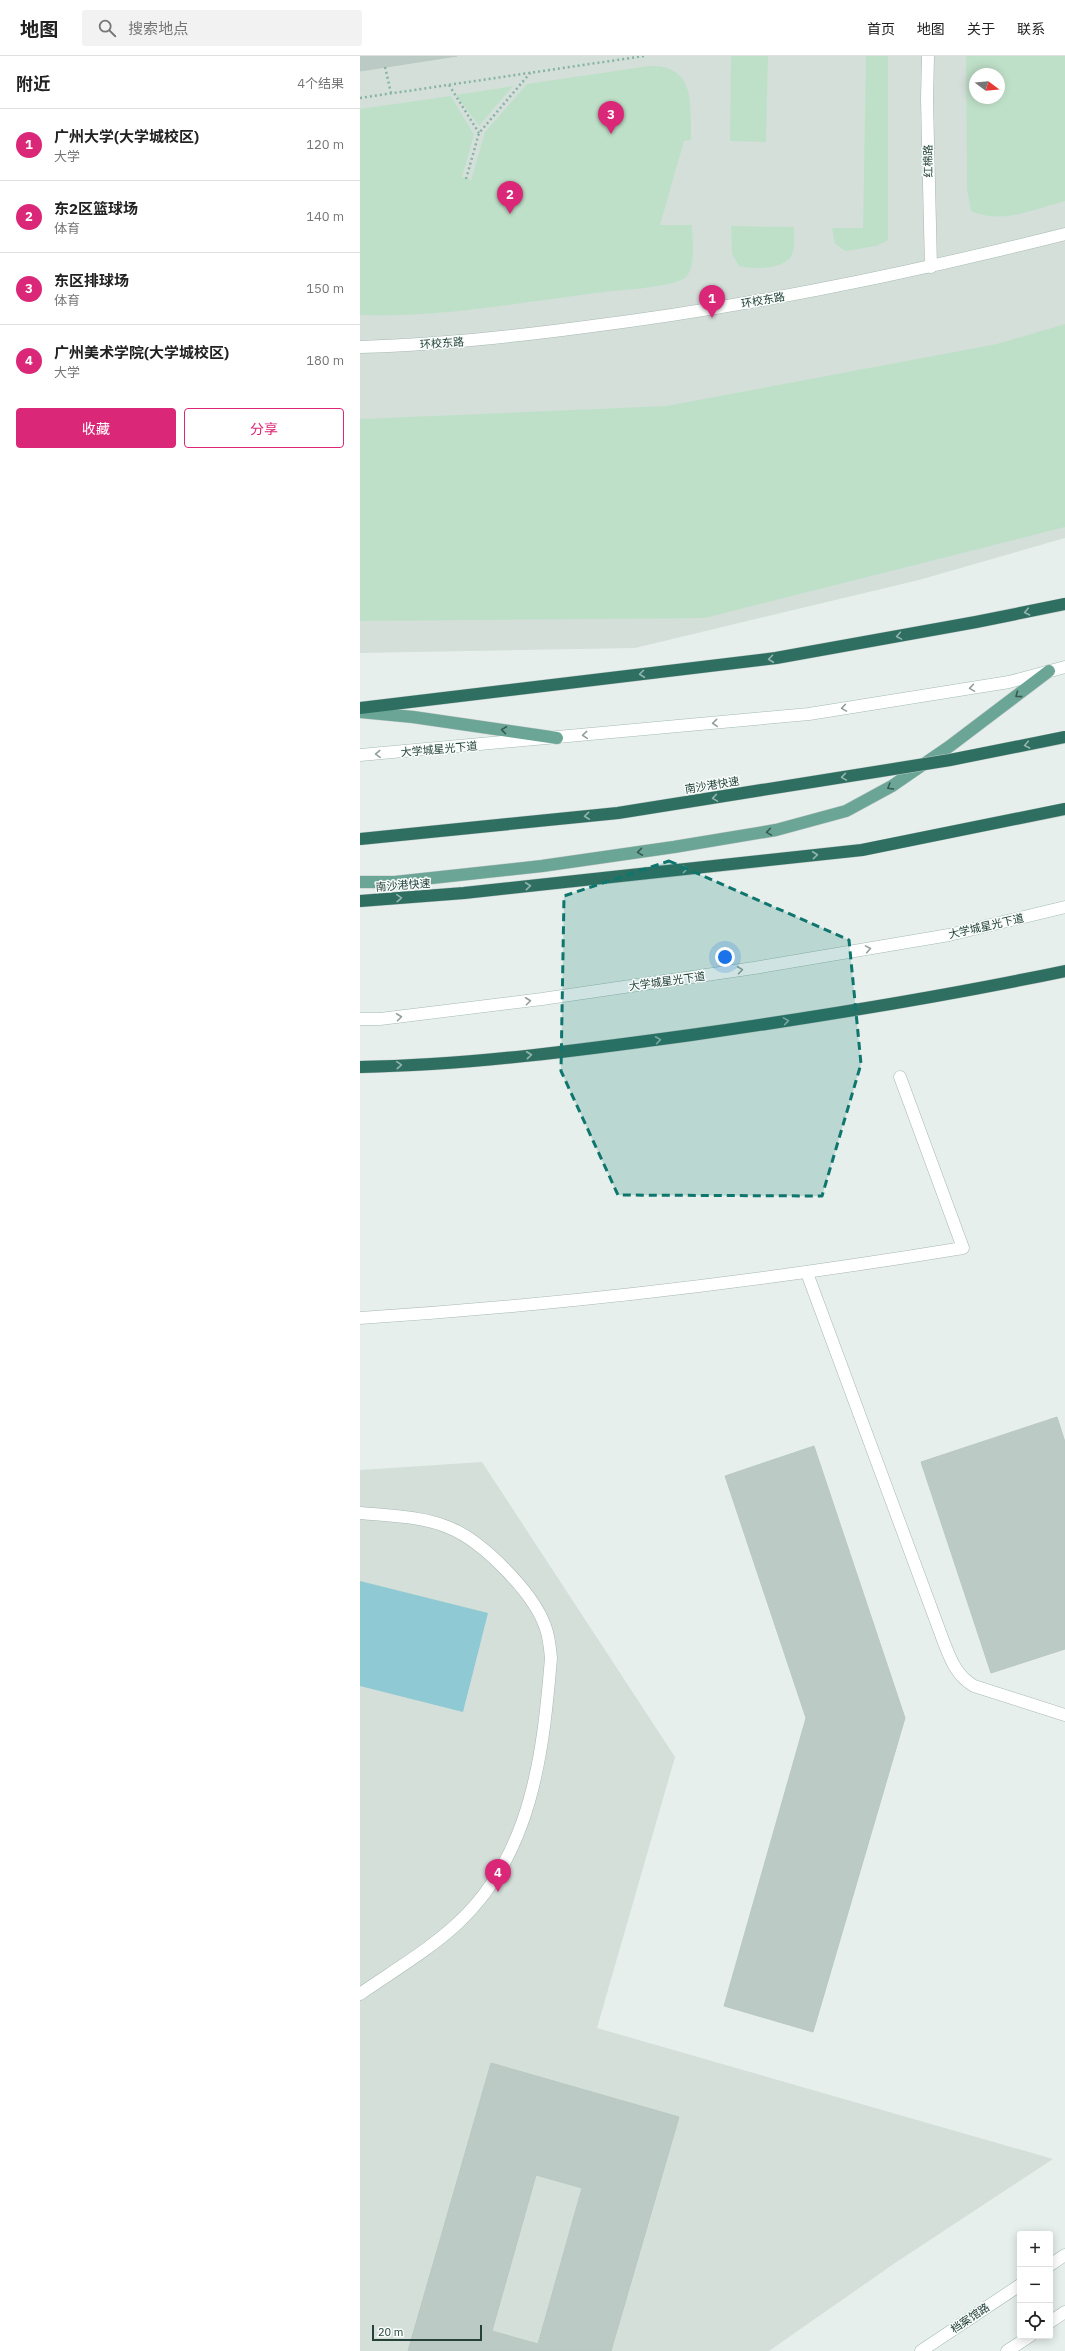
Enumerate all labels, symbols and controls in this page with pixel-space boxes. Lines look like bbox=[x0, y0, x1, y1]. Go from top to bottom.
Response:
search box bbox=[82, 10, 362, 46]
text: 地图 bbox=[20, 17, 58, 41]
icon: search bbox=[96, 17, 118, 39]
text: 搜索地点 bbox=[128, 19, 188, 38]
text: 首页 bbox=[867, 20, 895, 38]
text: 地图 bbox=[917, 20, 945, 38]
text: 关于 bbox=[967, 20, 995, 38]
text: 联系 bbox=[1017, 20, 1045, 38]
north arrow bbox=[969, 68, 1005, 104]
text: 附近 bbox=[16, 73, 50, 95]
text: 4个结果 bbox=[297, 75, 344, 92]
pin: 3 bbox=[598, 101, 624, 134]
text: 广州大学(大学城校区) bbox=[54, 127, 199, 146]
text: 1 bbox=[25, 136, 33, 153]
text: 120 m bbox=[306, 136, 344, 153]
street label: 红棉路 bbox=[921, 144, 935, 178]
text: 大学 bbox=[54, 148, 80, 165]
pin: 2 bbox=[497, 181, 523, 214]
text: 东2区篮球场 bbox=[54, 199, 138, 218]
text: 2 bbox=[25, 208, 33, 225]
text: 140 m bbox=[306, 208, 344, 225]
text: 体育 bbox=[54, 220, 80, 237]
text: 东区排球场 bbox=[54, 271, 129, 290]
text: 3 bbox=[25, 280, 33, 297]
text: 150 m bbox=[306, 280, 344, 297]
pin: 1 bbox=[699, 285, 725, 318]
street label: 环校东路 bbox=[740, 289, 786, 311]
text: 体育 bbox=[54, 292, 80, 309]
street label: 环校东路 bbox=[420, 334, 464, 352]
text: 广州美术学院(大学城校区) bbox=[54, 343, 229, 362]
text: 4 bbox=[25, 352, 33, 369]
text: 180 m bbox=[306, 352, 344, 369]
text: 大学 bbox=[54, 364, 80, 381]
button: 收藏 bbox=[16, 408, 176, 448]
button: 分享 bbox=[184, 408, 344, 448]
one-way arrow bbox=[1024, 607, 1030, 615]
one-way arrow bbox=[896, 631, 902, 640]
one-way arrow bbox=[768, 654, 774, 663]
one-way arrow bbox=[639, 669, 645, 678]
one-way arrow bbox=[969, 683, 975, 692]
one-way arrow bbox=[1015, 690, 1022, 697]
one-way arrow bbox=[841, 703, 847, 712]
one-way arrow bbox=[712, 718, 718, 727]
one-way arrow bbox=[501, 726, 507, 735]
one-way arrow bbox=[582, 730, 588, 739]
street label: 大学城星光下道 bbox=[400, 739, 478, 759]
one-way arrow bbox=[1024, 740, 1030, 749]
one-way arrow bbox=[375, 749, 381, 758]
one-way arrow bbox=[841, 772, 847, 781]
street label: 南沙港快速 bbox=[684, 774, 740, 796]
one-way arrow bbox=[887, 782, 894, 790]
one-way arrow bbox=[712, 793, 718, 802]
one-way arrow bbox=[584, 812, 590, 821]
one-way arrow bbox=[765, 827, 772, 836]
one-way arrow bbox=[637, 847, 643, 856]
one-way arrow bbox=[812, 851, 818, 860]
one-way arrow bbox=[682, 865, 688, 874]
street label: 南沙港快速 bbox=[375, 876, 431, 894]
one-way arrow bbox=[525, 882, 531, 891]
one-way arrow bbox=[396, 893, 402, 902]
street label: 大学城星光下道 bbox=[947, 911, 1025, 941]
one-way arrow bbox=[865, 945, 871, 954]
your location bbox=[715, 947, 735, 967]
one-way arrow bbox=[737, 966, 743, 975]
street label: 大学城星光下道 bbox=[628, 969, 706, 993]
one-way arrow bbox=[525, 997, 531, 1006]
one-way arrow bbox=[396, 1012, 402, 1021]
one-way arrow bbox=[783, 1017, 789, 1026]
one-way arrow bbox=[655, 1036, 661, 1045]
one-way arrow bbox=[526, 1050, 532, 1059]
one-way arrow bbox=[396, 1060, 402, 1069]
pin: 4 bbox=[485, 1859, 511, 1892]
map controls bbox=[1017, 2231, 1053, 2339]
button: + bbox=[1017, 2231, 1053, 2267]
button: − bbox=[1017, 2267, 1053, 2303]
street label: 档案馆路 bbox=[948, 2300, 992, 2336]
button: locate bbox=[1017, 2303, 1053, 2339]
scale bar bbox=[372, 2323, 482, 2342]
text: 20 m bbox=[378, 2325, 403, 2339]

